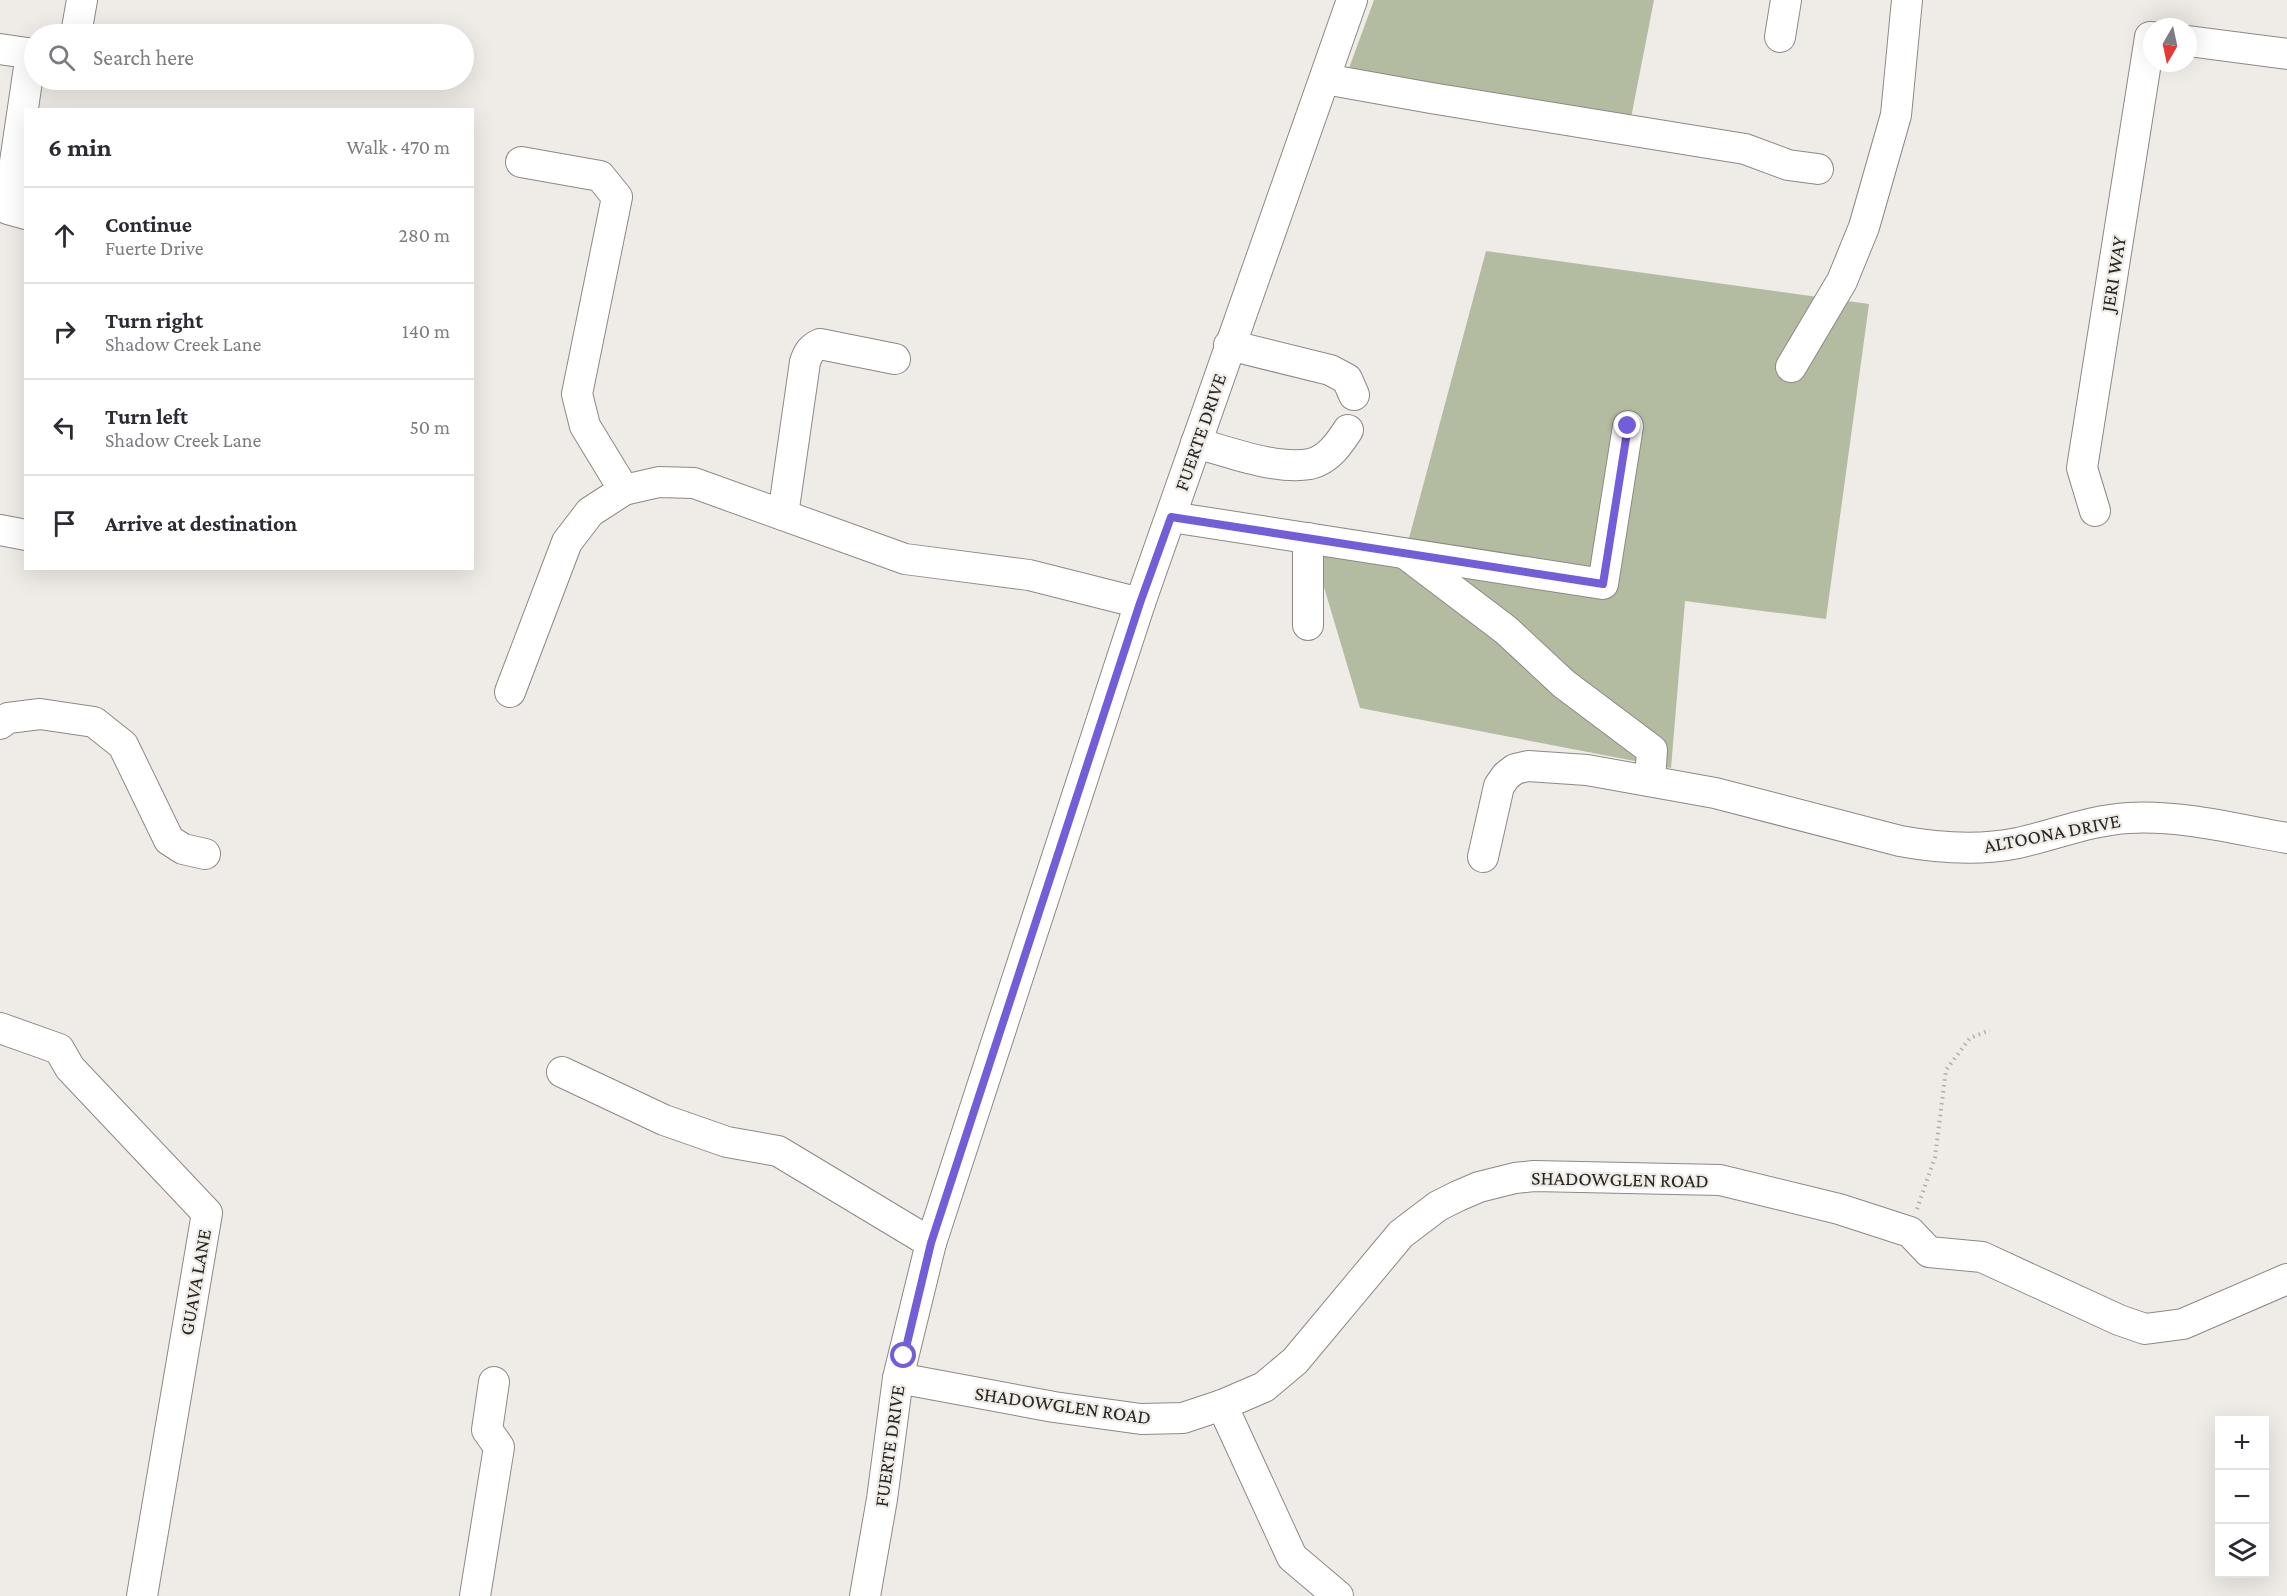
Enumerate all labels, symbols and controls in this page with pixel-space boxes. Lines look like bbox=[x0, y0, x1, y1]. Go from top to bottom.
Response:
north arrow bbox=[2143, 18, 2197, 72]
search box bbox=[24, 24, 474, 90]
icon: search bbox=[45, 41, 78, 74]
text: Search here bbox=[93, 45, 194, 70]
text: 6 min bbox=[48, 133, 112, 162]
text: Walk · 470 m bbox=[346, 136, 450, 158]
text: Continue bbox=[105, 212, 192, 237]
icon: ahead bbox=[48, 219, 81, 252]
text: 280 m bbox=[399, 224, 450, 246]
street label: JERI WAY bbox=[2096, 234, 2131, 316]
text: Fuerte Drive bbox=[105, 237, 204, 259]
text: Turn right bbox=[105, 308, 203, 333]
icon: right bbox=[48, 315, 81, 348]
text: 140 m bbox=[402, 320, 450, 342]
text: Shadow Creek Lane bbox=[105, 333, 261, 355]
street label: FUERTE DRIVE bbox=[1170, 370, 1230, 494]
text: Turn left bbox=[105, 404, 188, 429]
icon: left bbox=[48, 411, 81, 444]
route end bbox=[1614, 412, 1640, 438]
text: 50 m bbox=[409, 416, 450, 438]
text: Shadow Creek Lane bbox=[105, 429, 261, 451]
icon: arrive bbox=[48, 507, 81, 540]
text: Arrive at destination bbox=[105, 511, 297, 536]
street label: ALTOONA DRIVE bbox=[1982, 809, 2122, 857]
street label: SHADOWGLEN ROAD bbox=[1531, 1166, 1709, 1192]
street label: GUAVA LANE bbox=[175, 1227, 215, 1337]
route start bbox=[890, 1342, 916, 1368]
street label: SHADOWGLEN ROAD bbox=[974, 1382, 1152, 1428]
street label: FUERTE DRIVE bbox=[870, 1384, 908, 1508]
map controls bbox=[2215, 1416, 2269, 1578]
button: + bbox=[2215, 1416, 2269, 1470]
button: − bbox=[2215, 1470, 2269, 1524]
button: layers bbox=[2215, 1524, 2269, 1578]

